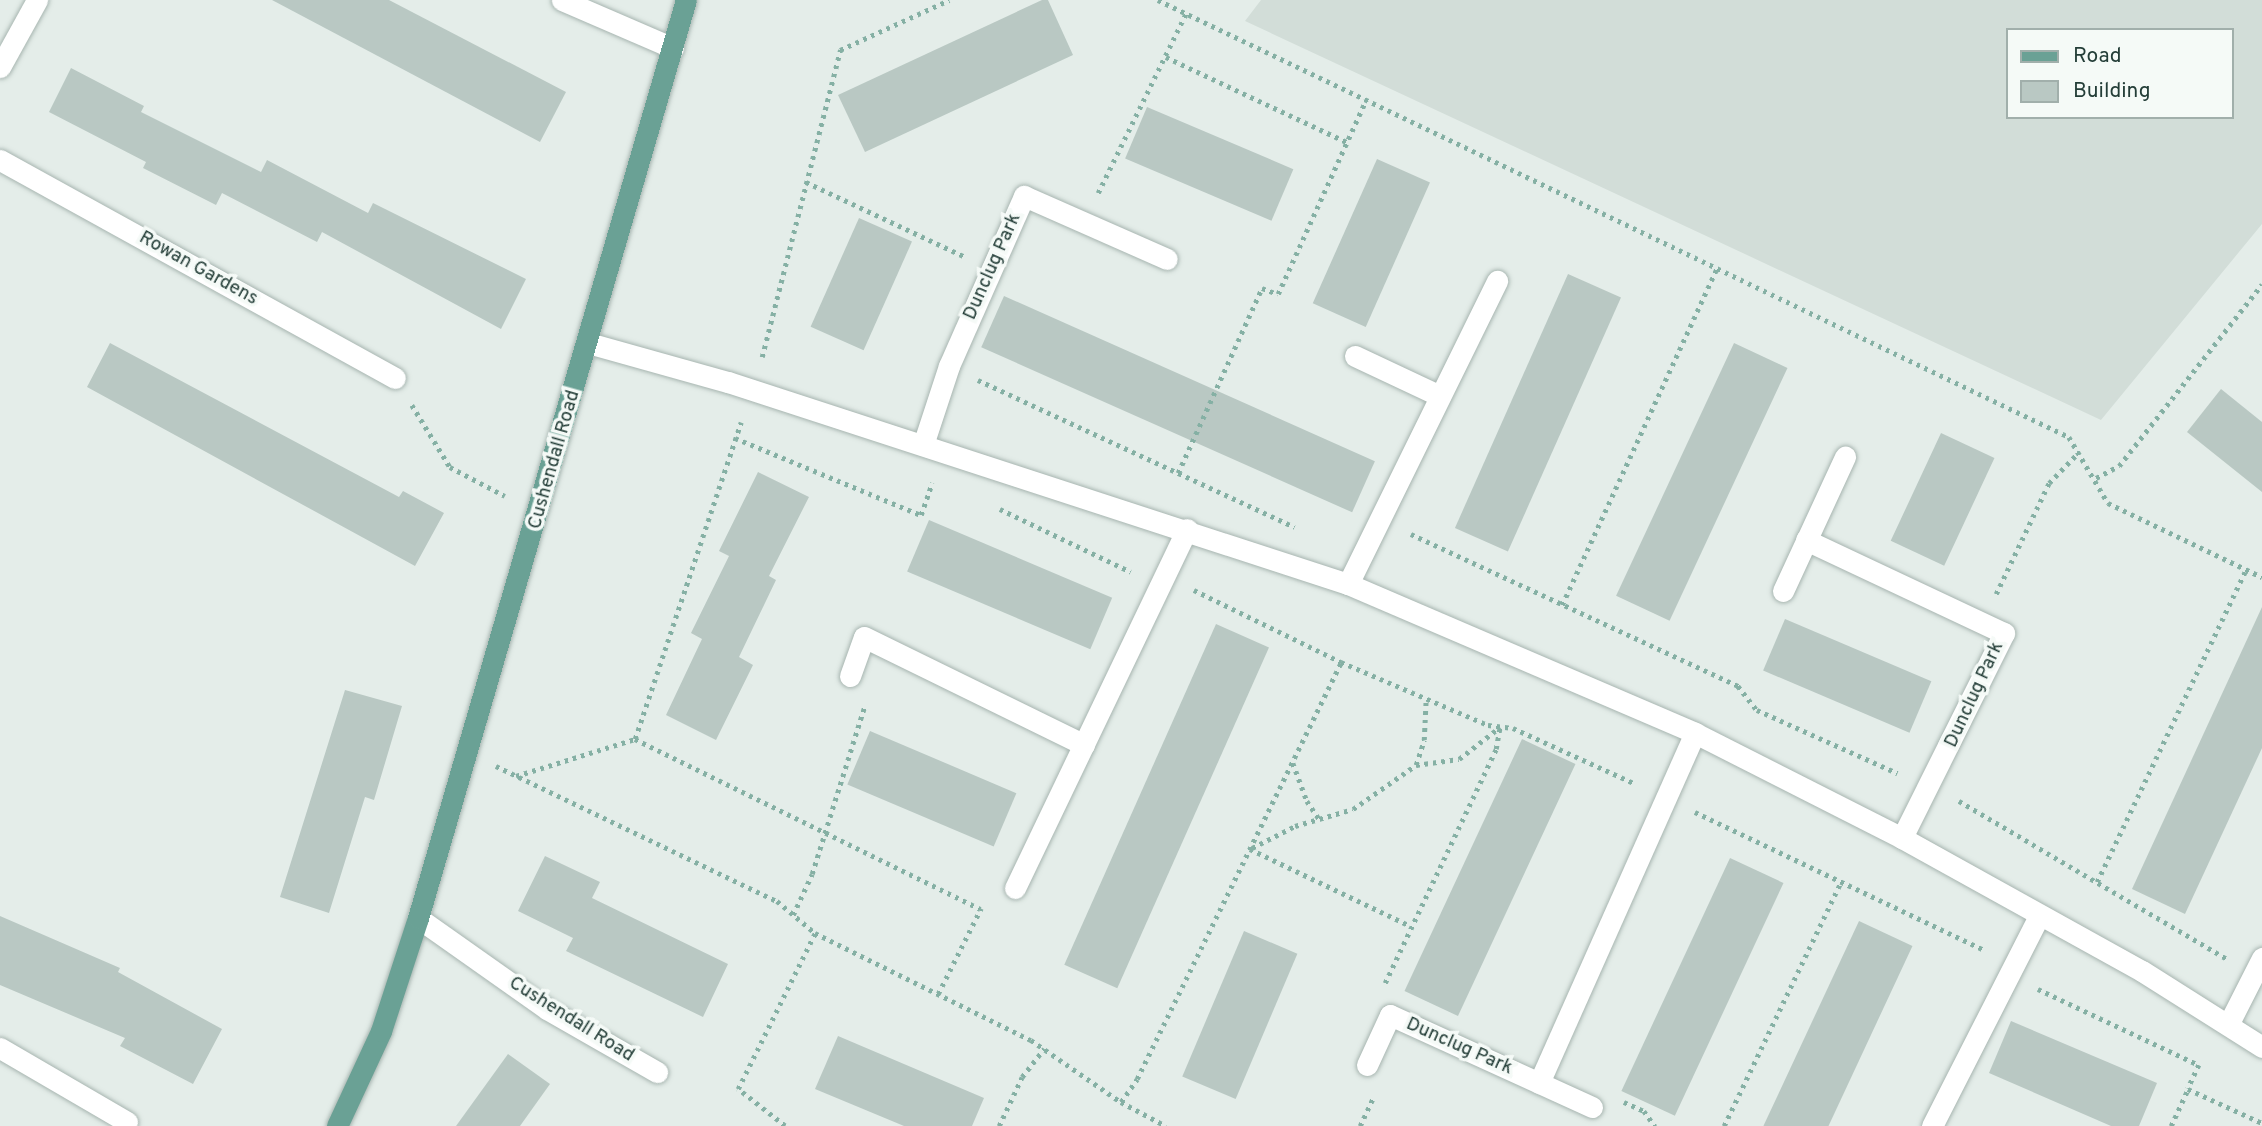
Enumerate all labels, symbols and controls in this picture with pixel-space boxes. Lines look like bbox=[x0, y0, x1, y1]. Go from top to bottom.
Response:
legend bbox=[2007, 28, 2234, 119]
text: Road bbox=[2073, 43, 2122, 70]
text: Building bbox=[2073, 78, 2151, 105]
street label: Dunclug Park bbox=[959, 210, 1027, 324]
street label: Rowan Gardens bbox=[135, 227, 261, 311]
street label: Cushendall Road bbox=[524, 388, 586, 532]
street label: Dunclug Park bbox=[1941, 638, 2009, 752]
street label: Cushendall Road bbox=[504, 972, 638, 1068]
street label: Dunclug Park bbox=[1402, 1013, 1516, 1081]

